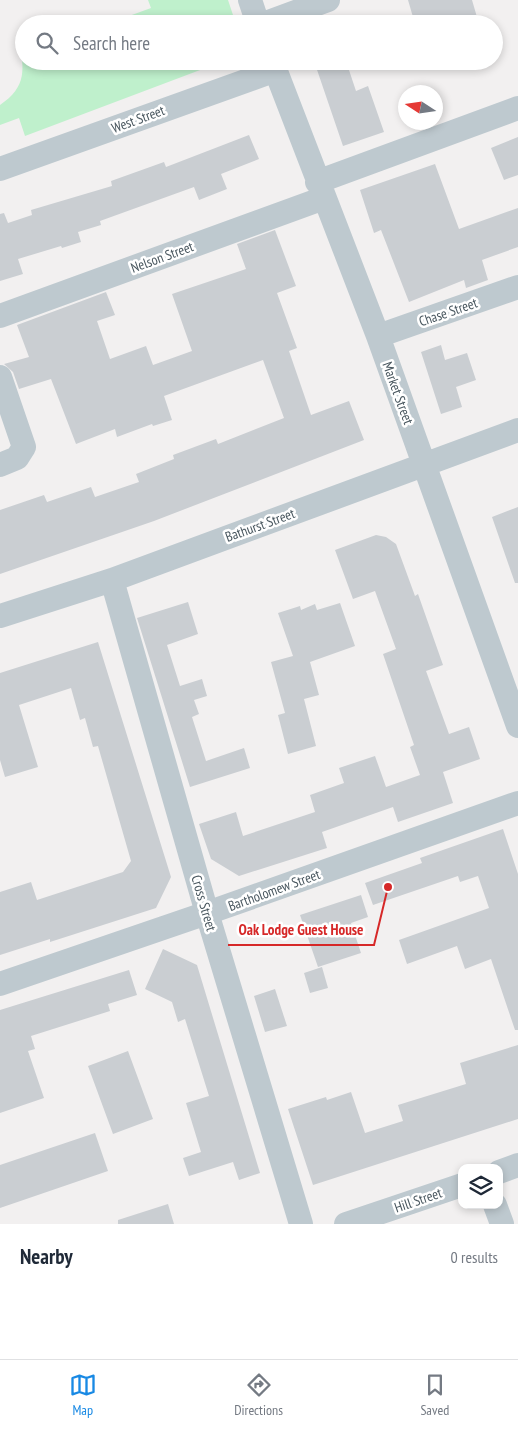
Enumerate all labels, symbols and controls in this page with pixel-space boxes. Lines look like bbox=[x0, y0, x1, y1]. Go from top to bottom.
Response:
search box bbox=[15, 15, 503, 70]
icon: search bbox=[33, 29, 61, 57]
text: Search here bbox=[73, 31, 150, 55]
north arrow bbox=[398, 85, 443, 130]
street label: West Street bbox=[109, 101, 167, 137]
street label: Nelson Street bbox=[128, 237, 196, 277]
street label: Chase Street bbox=[416, 294, 480, 330]
street label: Market Street bbox=[378, 359, 418, 427]
street label: Bathurst Street bbox=[223, 504, 297, 546]
street label: Bartholomew Street bbox=[226, 865, 323, 915]
street label: Cross Street bbox=[187, 873, 221, 933]
callout: Oak Lodge Guest House bbox=[228, 915, 374, 945]
text: Oak Lodge Guest House bbox=[238, 920, 364, 939]
map controls bbox=[458, 1164, 503, 1209]
button: layers bbox=[458, 1164, 503, 1209]
street label: Hill Street bbox=[392, 1183, 444, 1216]
text: Nearby bbox=[20, 1243, 73, 1270]
text: 0 results bbox=[451, 1247, 498, 1267]
tab: Map bbox=[69, 1371, 97, 1419]
tab: Directions bbox=[234, 1371, 283, 1419]
tab: Saved bbox=[420, 1371, 449, 1419]

